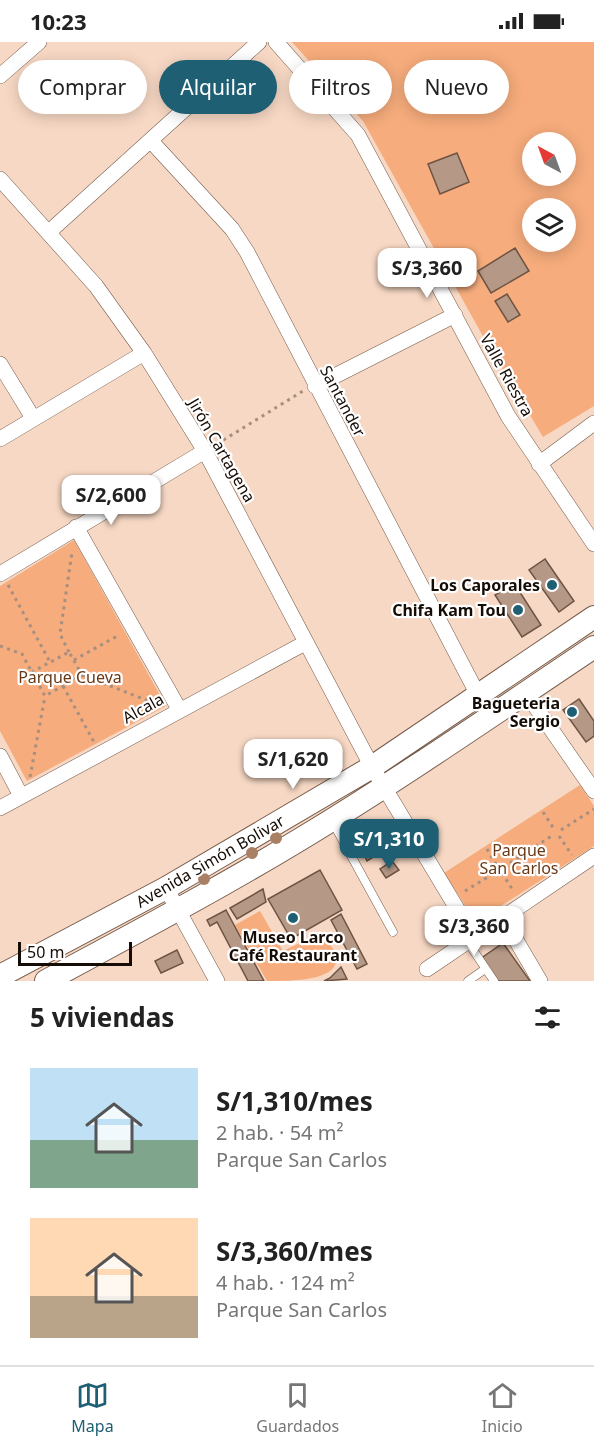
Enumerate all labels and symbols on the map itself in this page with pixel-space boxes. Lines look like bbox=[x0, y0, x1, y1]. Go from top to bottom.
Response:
north arrow bbox=[522, 132, 576, 186]
pin: S/3,360 bbox=[372, 248, 482, 299]
street label: Valle Riestra bbox=[475, 330, 539, 420]
street label: Santander bbox=[315, 362, 371, 441]
street label: Jirón Cartagena bbox=[182, 392, 261, 506]
pin: S/2,600 bbox=[56, 475, 166, 526]
place label: Los Caporales bbox=[430, 574, 540, 596]
marker: Los Caporales bbox=[545, 578, 559, 592]
place label: Chifa Kam Tou bbox=[392, 599, 506, 621]
marker: Chifa Kam Tou bbox=[511, 603, 525, 617]
park label: Parque Cueva bbox=[18, 666, 122, 688]
street label: Alcala bbox=[118, 688, 168, 728]
place label: Bagueteria Sergio bbox=[472, 692, 560, 732]
marker: Bagueteria Sergio bbox=[565, 705, 579, 719]
pin: S/1,620 bbox=[238, 739, 348, 790]
street label: Avenida Simón Bolivar bbox=[132, 809, 289, 913]
pin: S/1,310 bbox=[334, 819, 444, 870]
park label: Parque San Carlos bbox=[480, 839, 558, 879]
pin: S/3,360 bbox=[419, 906, 529, 957]
marker: Museo Larco Café Restaurant bbox=[286, 911, 300, 925]
place label: Museo Larco Café Restaurant bbox=[229, 926, 357, 966]
scale bar bbox=[18, 939, 132, 966]

